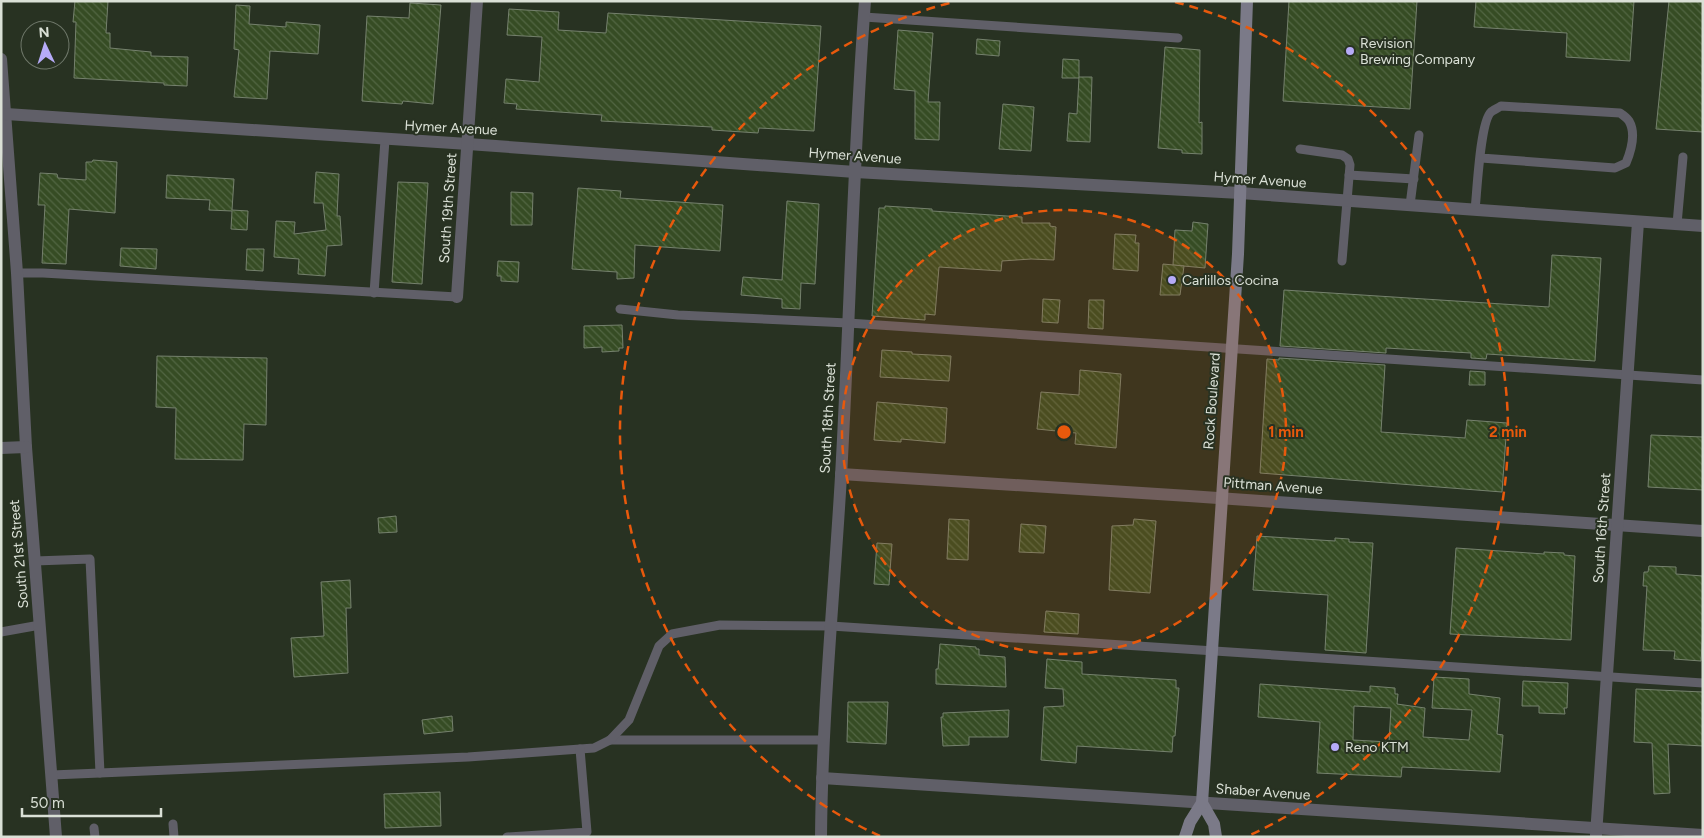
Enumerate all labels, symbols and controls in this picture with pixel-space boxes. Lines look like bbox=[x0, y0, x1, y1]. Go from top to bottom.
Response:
north arrow bbox=[20, 20, 70, 70]
text: N bbox=[38, 24, 50, 41]
place label: Revision Brewing Company bbox=[1360, 35, 1476, 68]
marker: Revision Brewing Company bbox=[1344, 45, 1356, 57]
street label: Hymer Avenue bbox=[404, 117, 498, 139]
street label: Hymer Avenue bbox=[808, 144, 902, 168]
street label: South 19th Street bbox=[436, 152, 460, 264]
street label: Hymer Avenue bbox=[1213, 168, 1307, 192]
place label: Carlillos Cocina bbox=[1182, 272, 1279, 289]
marker: Carlillos Cocina bbox=[1166, 274, 1178, 286]
street label: Rock Boulevard bbox=[1200, 352, 1224, 450]
street label: South 18th Street bbox=[817, 362, 839, 474]
centre of rings bbox=[1055, 423, 1073, 441]
text: 1 min bbox=[1268, 423, 1304, 441]
text: 2 min bbox=[1489, 423, 1527, 441]
street label: South 16th Street bbox=[1590, 472, 1614, 584]
street label: Pittman Avenue bbox=[1223, 474, 1324, 498]
street label: South 21st Street bbox=[6, 499, 32, 609]
place label: Reno KTM bbox=[1345, 739, 1409, 756]
marker: Reno KTM bbox=[1329, 741, 1341, 753]
street label: Shaber Avenue bbox=[1215, 780, 1311, 804]
scale bar bbox=[22, 786, 161, 818]
text: 50 m bbox=[30, 794, 65, 812]

